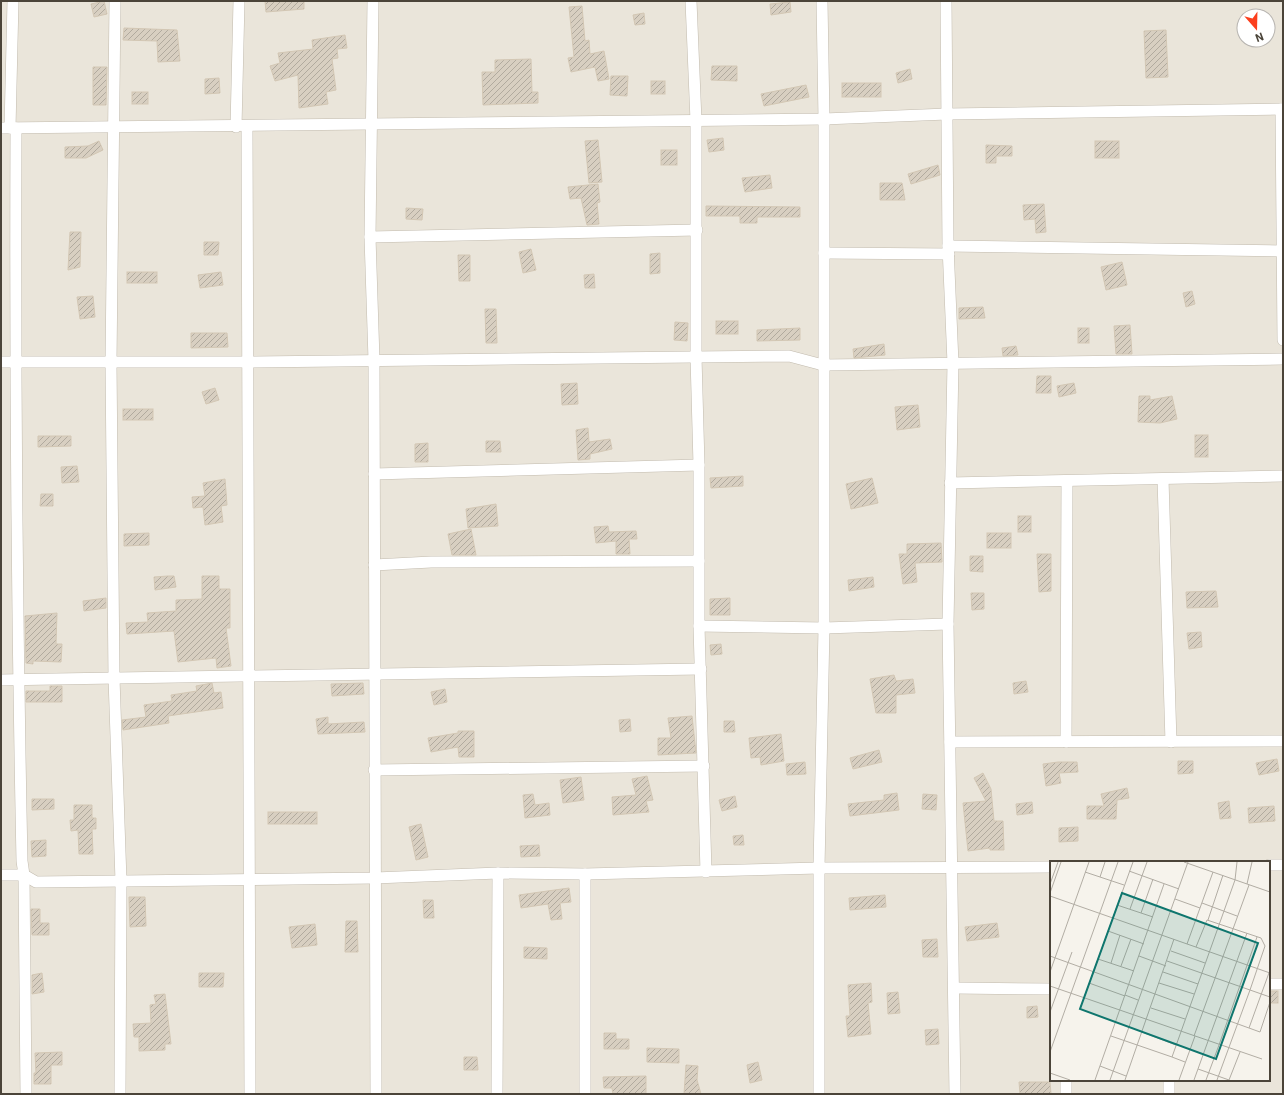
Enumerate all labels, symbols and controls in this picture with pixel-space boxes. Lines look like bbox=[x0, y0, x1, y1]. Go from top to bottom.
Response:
north arrow bbox=[1236, 8, 1276, 48]
text: N bbox=[1253, 29, 1265, 44]
inset map bbox=[1050, 861, 1270, 1081]

